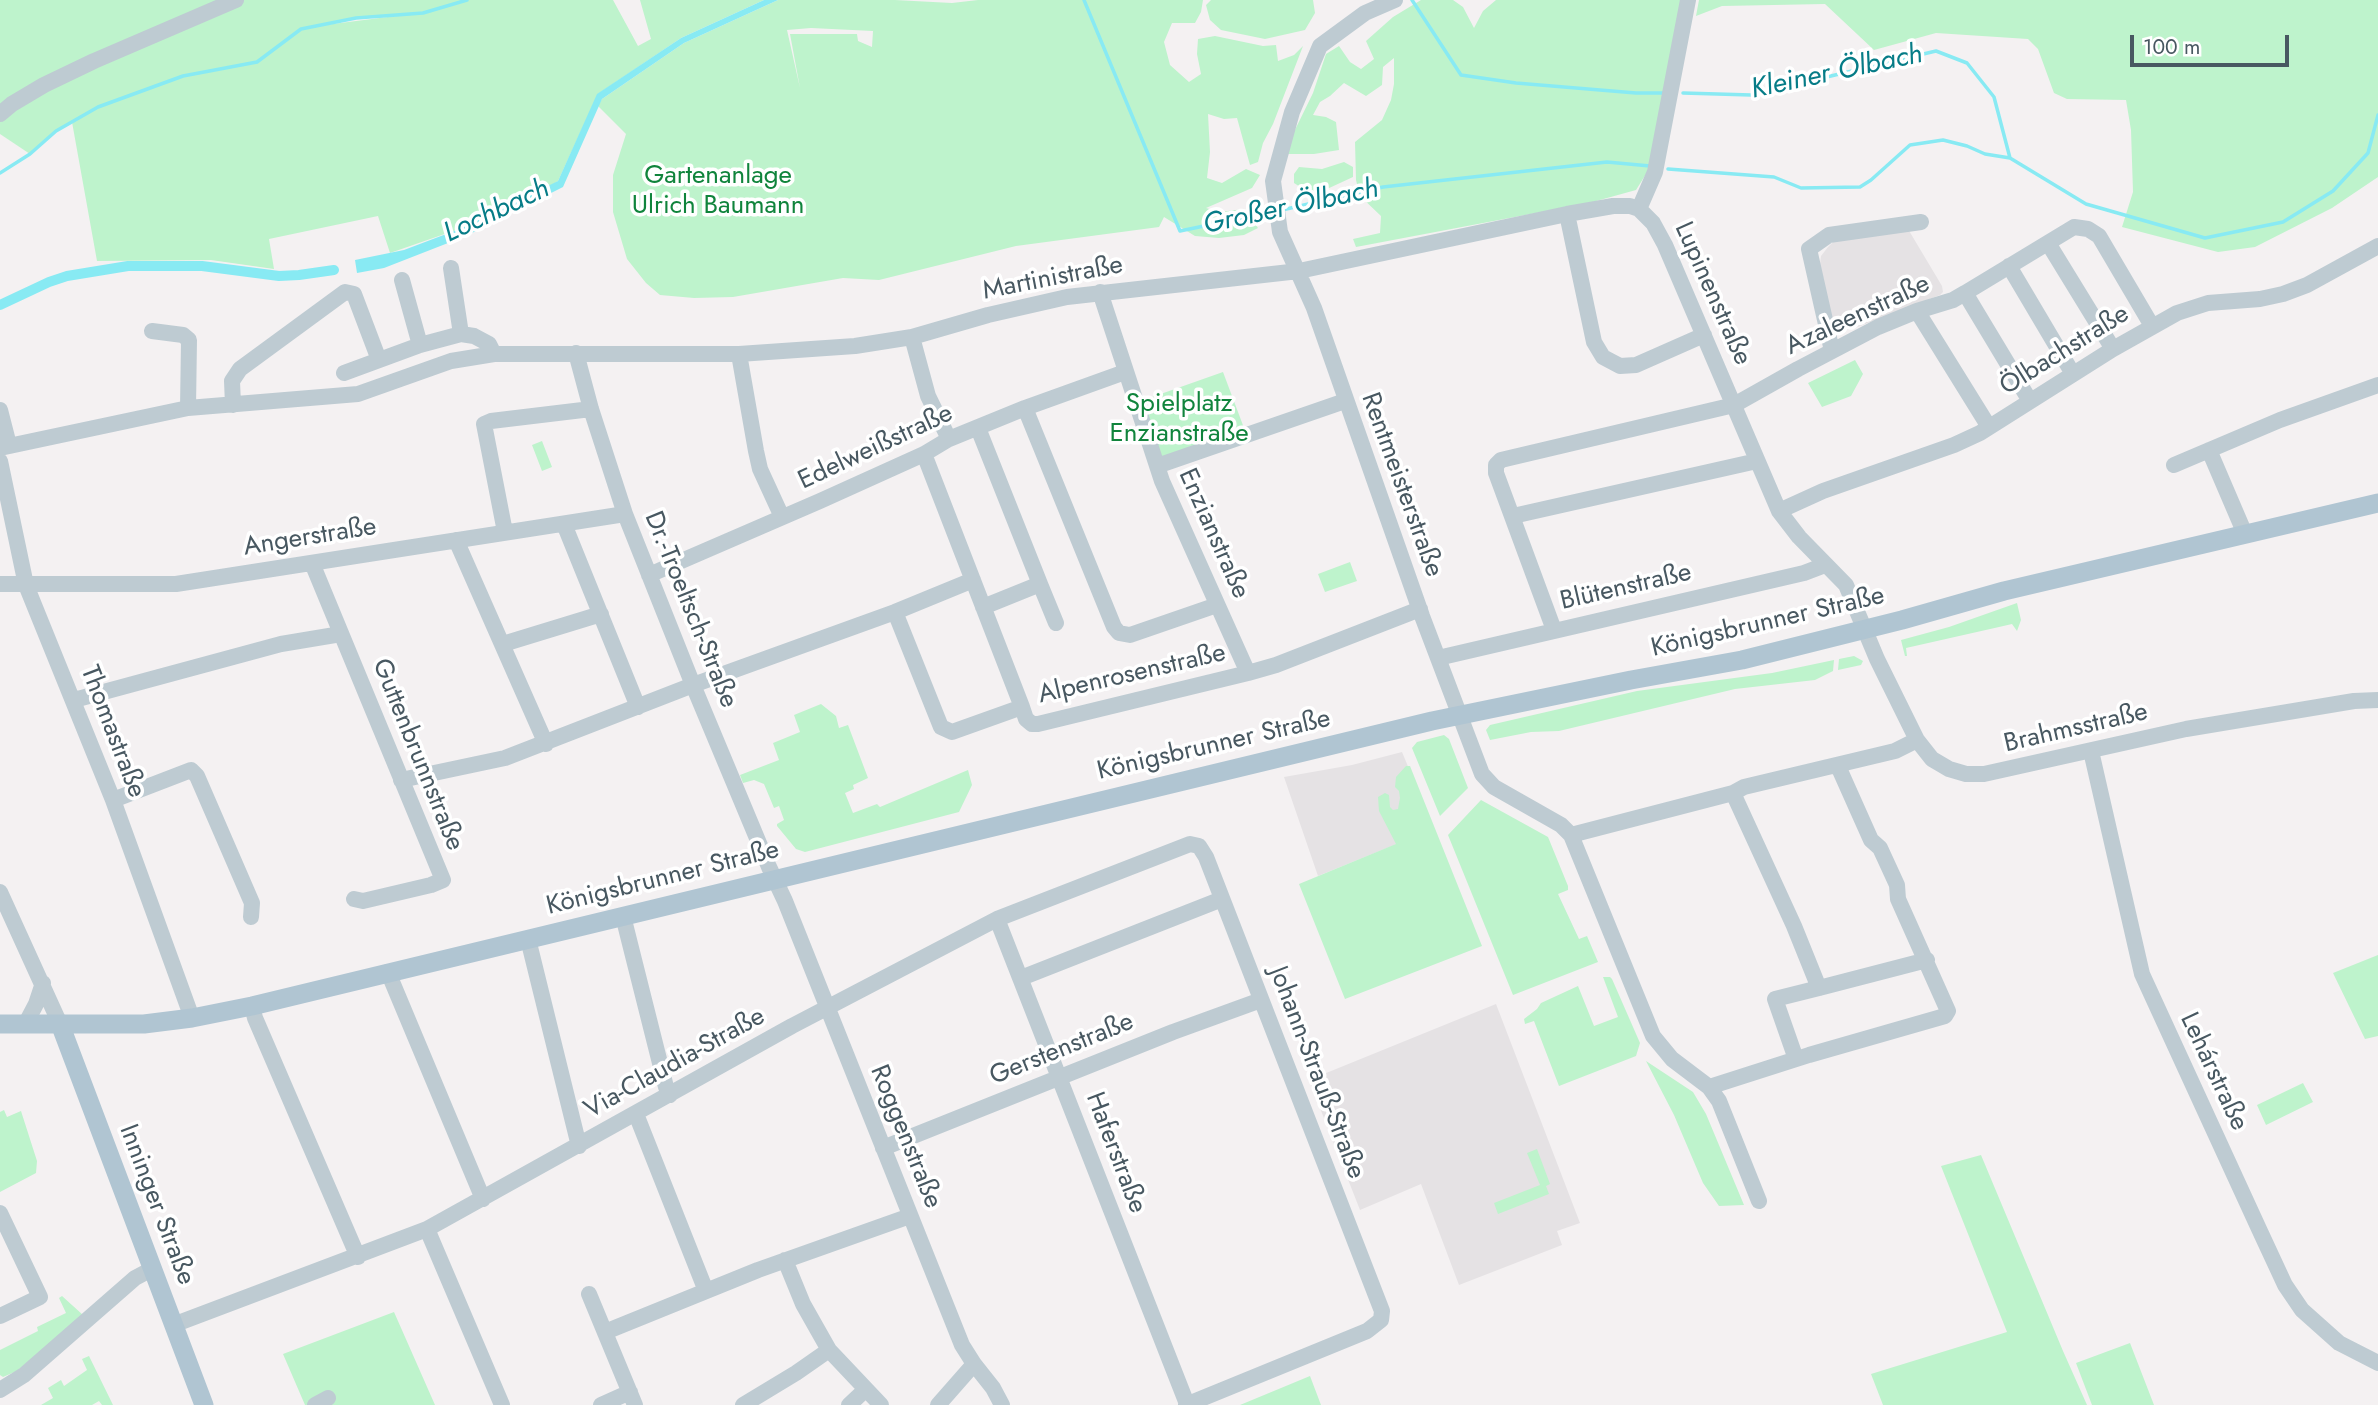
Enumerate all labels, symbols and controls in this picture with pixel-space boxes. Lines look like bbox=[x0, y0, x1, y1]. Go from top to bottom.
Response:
scale bar bbox=[2133, 21, 2292, 65]
text: 100 m bbox=[2143, 32, 2200, 62]
water label: Kleiner Ölbach bbox=[1748, 38, 1926, 108]
park label: Gartenanlage Ulrich Baumann bbox=[632, 161, 804, 222]
water label: Lochbach bbox=[439, 173, 555, 251]
water label: Großer Ölbach bbox=[1200, 173, 1382, 243]
street label: Lupinenstraße bbox=[1667, 218, 1757, 370]
street label: Martinistraße bbox=[980, 250, 1126, 308]
street label: Azaleenstraße bbox=[1781, 269, 1935, 363]
street label: Ölbachstraße bbox=[1995, 299, 2135, 403]
park label: Spielplatz Enzianstraße bbox=[1109, 389, 1249, 450]
street label: Rentmeisterstraße bbox=[1353, 389, 1449, 581]
street label: Edelweißstraße bbox=[794, 399, 958, 497]
street label: Enzianstraße bbox=[1170, 464, 1256, 604]
street label: Dr.-Troeltsch-Straße bbox=[636, 507, 744, 713]
street label: Angerstraße bbox=[241, 512, 379, 564]
street label: Blütenstraße bbox=[1557, 558, 1695, 618]
street label: Königsbrunner Straße bbox=[1648, 581, 1888, 665]
street label: Alpenrosenstraße bbox=[1035, 638, 1229, 712]
street label: Guttenbrunnstraße bbox=[364, 654, 470, 856]
street label: Thomastraße bbox=[73, 662, 151, 802]
street label: Brahmsstraße bbox=[2001, 697, 2151, 761]
street label: Königsbrunner Straße bbox=[1094, 704, 1334, 788]
street label: Königsbrunner Straße bbox=[543, 835, 783, 923]
street label: Johann-Strauß-Straße bbox=[1261, 962, 1371, 1184]
street label: Via-Claudia-Straße bbox=[579, 1002, 771, 1126]
street label: Gerstenstraße bbox=[985, 1007, 1139, 1093]
street label: Lehárstraße bbox=[2172, 1008, 2254, 1136]
street label: Roggenstraße bbox=[862, 1061, 948, 1213]
street label: Haferstraße bbox=[1078, 1088, 1152, 1218]
street label: Inninger Straße bbox=[111, 1121, 201, 1289]

